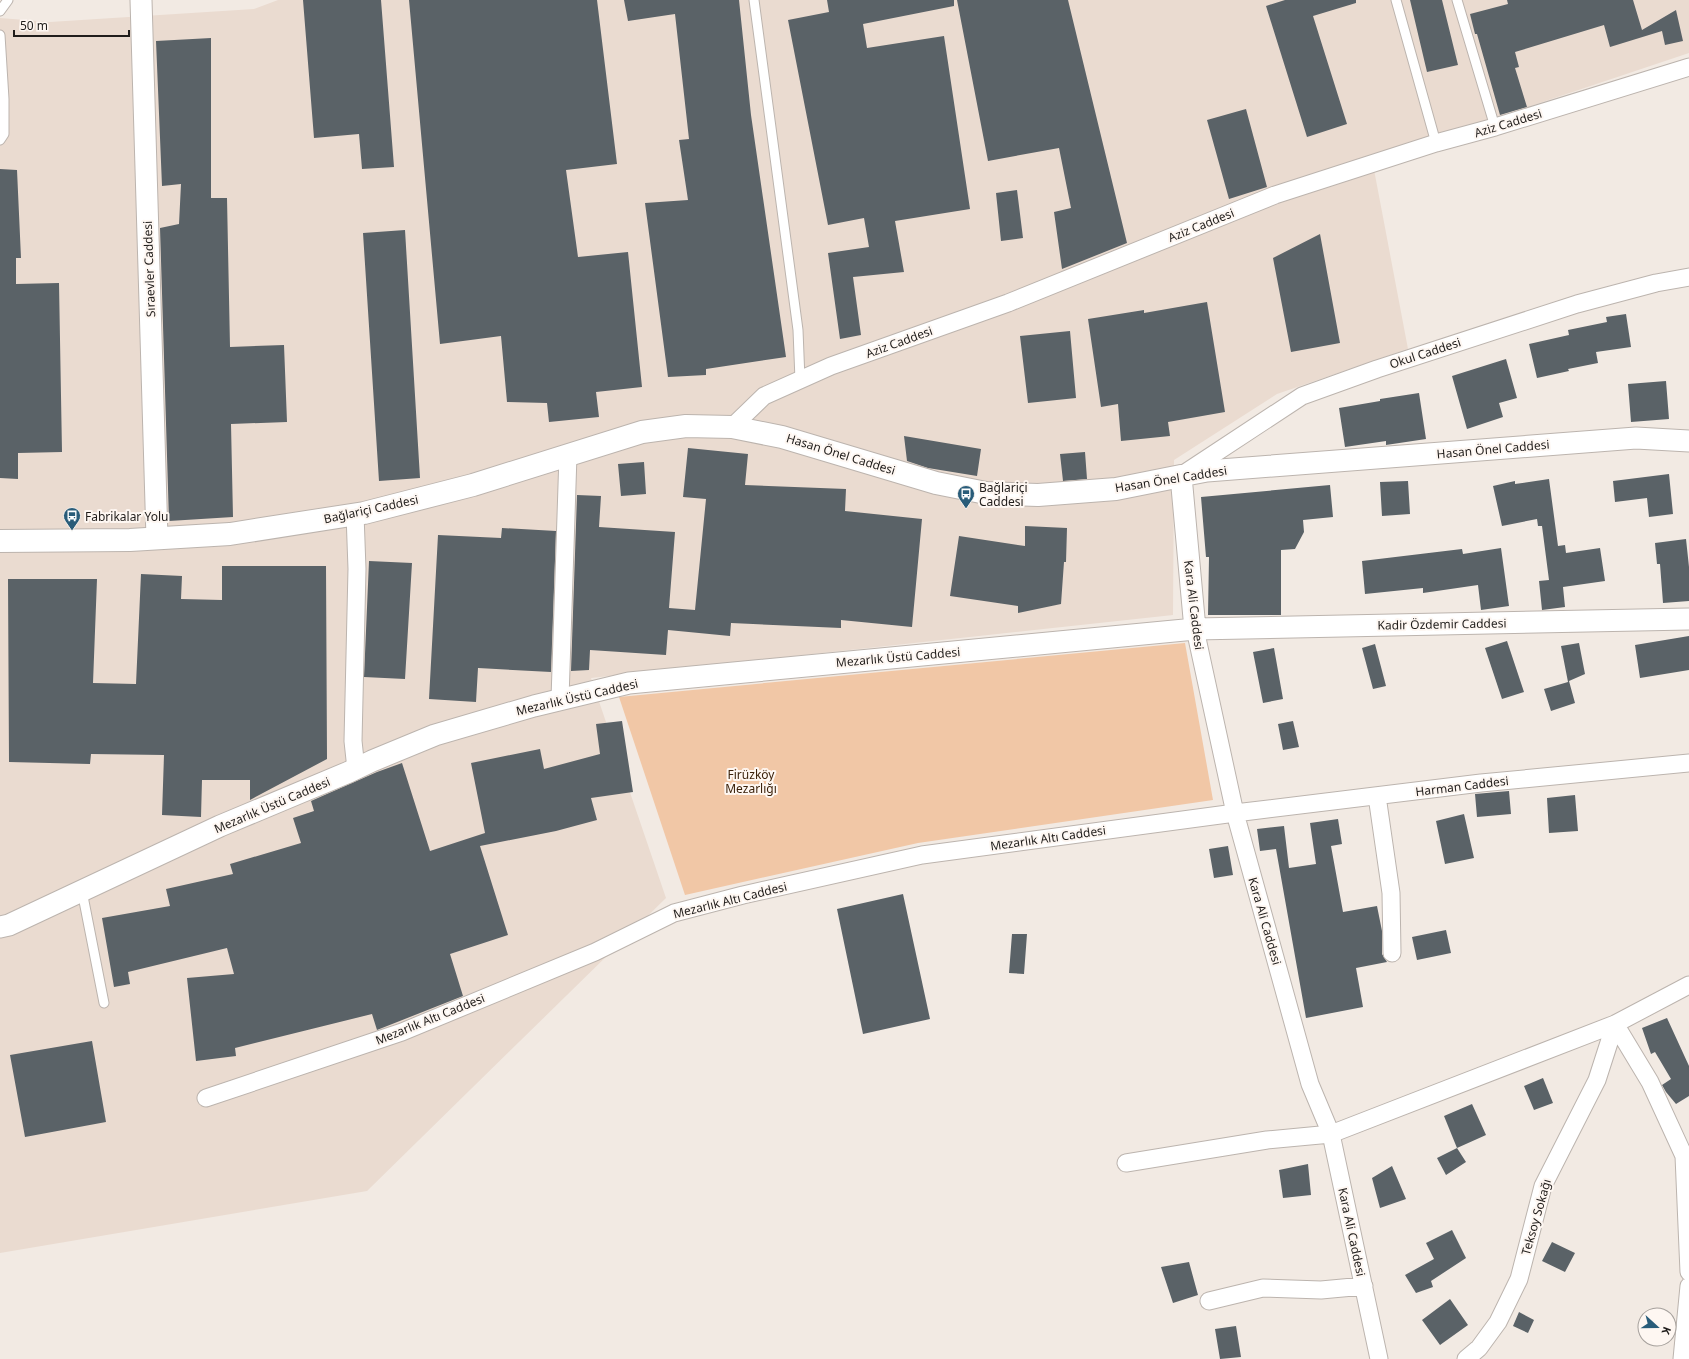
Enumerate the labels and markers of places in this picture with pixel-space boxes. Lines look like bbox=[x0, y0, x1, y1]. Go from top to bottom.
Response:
place label: Bağlariçi Caddesi bbox=[979, 479, 1028, 510]
bus stop icon: Bağlariçi Caddesi bbox=[956, 484, 976, 509]
bus stop icon: Fabrikalar Yolu bbox=[62, 506, 82, 531]
place label: Fabrikalar Yolu bbox=[85, 508, 168, 525]

